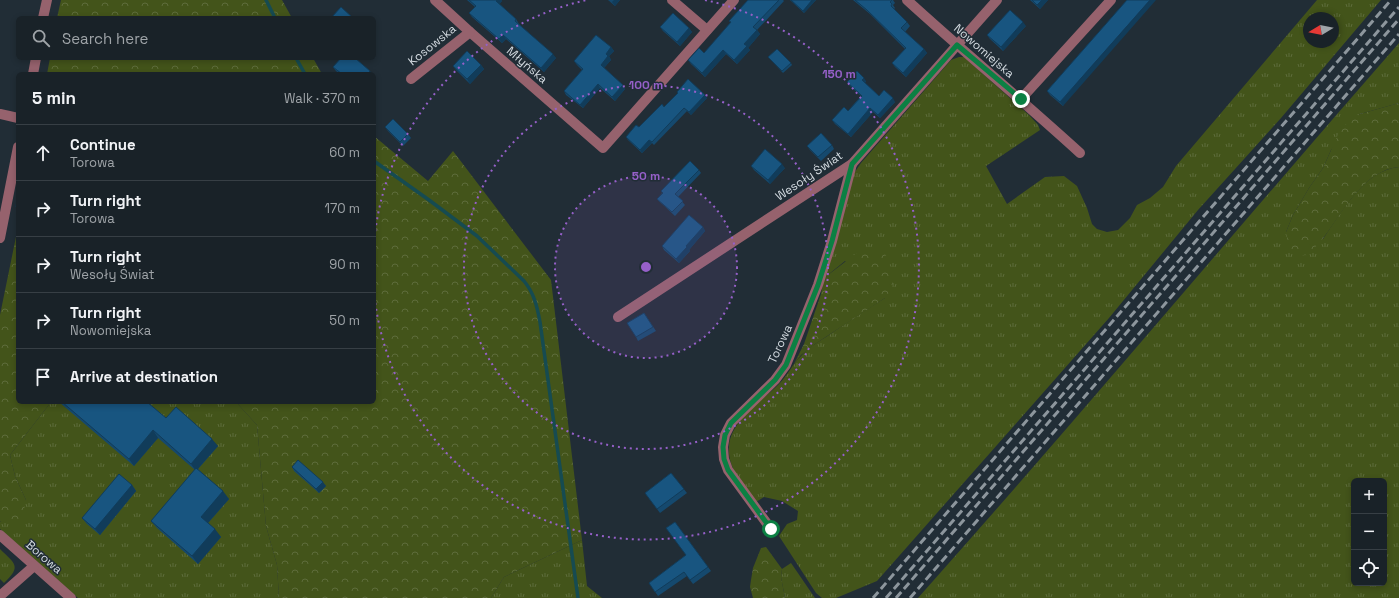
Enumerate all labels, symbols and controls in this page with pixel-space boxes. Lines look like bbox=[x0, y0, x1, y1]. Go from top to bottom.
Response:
north arrow bbox=[1303, 12, 1339, 48]
search box bbox=[16, 16, 376, 60]
street label: Nowomiejska bbox=[950, 20, 1018, 82]
street label: Kosowska bbox=[405, 21, 459, 69]
icon: search bbox=[30, 27, 52, 49]
text: Search here bbox=[62, 29, 148, 48]
street label: Młyńska bbox=[503, 43, 551, 87]
text: 150 m bbox=[822, 66, 856, 82]
text: 100 m bbox=[629, 77, 663, 93]
text: 5 min bbox=[32, 87, 76, 109]
text: Walk · 370 m bbox=[284, 90, 360, 107]
route end bbox=[1012, 90, 1030, 108]
text: Continue bbox=[70, 135, 136, 154]
icon: ahead bbox=[32, 142, 54, 164]
text: 60 m bbox=[329, 144, 360, 161]
street label: Wesoły Świat bbox=[772, 148, 846, 204]
text: Torowa bbox=[70, 154, 115, 171]
text: 50 m bbox=[632, 168, 660, 184]
text: Turn right bbox=[70, 191, 141, 210]
icon: right bbox=[32, 198, 54, 220]
text: 170 m bbox=[324, 200, 360, 217]
text: Torowa bbox=[70, 210, 115, 227]
text: Turn right bbox=[70, 247, 141, 266]
icon: right bbox=[32, 254, 54, 276]
text: 90 m bbox=[329, 256, 360, 273]
centre of rings bbox=[639, 260, 653, 274]
text: Wesoły Świat bbox=[70, 266, 154, 283]
text: Turn right bbox=[70, 303, 141, 322]
icon: right bbox=[32, 310, 54, 332]
text: 50 m bbox=[329, 312, 360, 329]
text: Nowomiejska bbox=[70, 322, 151, 339]
street label: Torowa bbox=[764, 322, 796, 366]
icon: arrive bbox=[32, 366, 54, 388]
text: Arrive at destination bbox=[70, 367, 218, 386]
map controls bbox=[1351, 478, 1387, 586]
button: + bbox=[1351, 478, 1387, 514]
button: − bbox=[1351, 514, 1387, 550]
route start bbox=[762, 520, 780, 538]
street label: Borowa bbox=[22, 537, 66, 577]
button: locate bbox=[1351, 550, 1387, 586]

